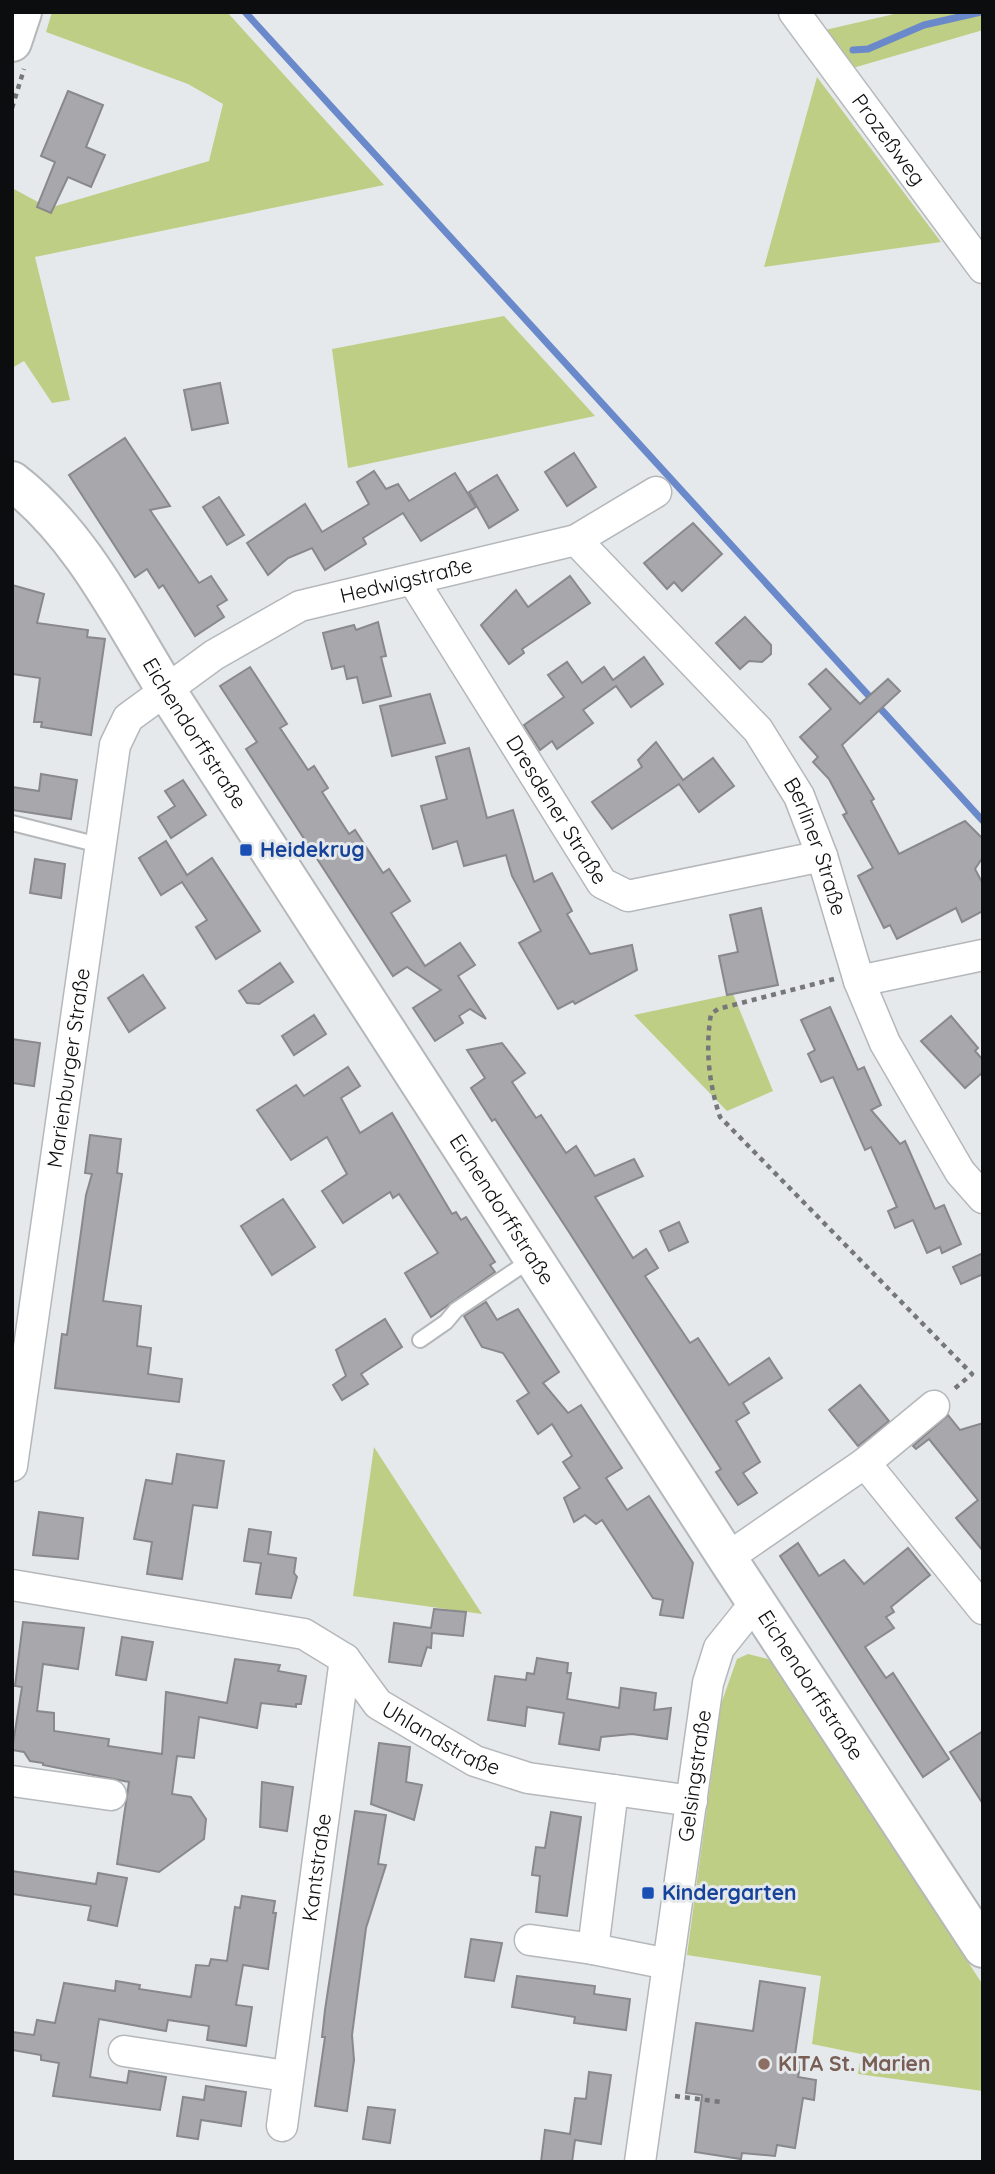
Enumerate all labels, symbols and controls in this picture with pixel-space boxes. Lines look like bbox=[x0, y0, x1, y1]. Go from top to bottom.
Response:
street label: Prozeßweg bbox=[847, 88, 932, 190]
street label: Hedwigstraße bbox=[337, 551, 475, 608]
street label: Eichendorffstraße bbox=[138, 653, 253, 813]
street label: Dresdener Straße bbox=[501, 730, 614, 889]
street label: Berliner Straße bbox=[779, 772, 853, 918]
place label: Heidekrug bbox=[260, 836, 365, 862]
marker: Heidekrug bbox=[238, 842, 254, 858]
street label: Marienburger Straße bbox=[41, 966, 95, 1170]
street label: Eichendorffstraße bbox=[445, 1129, 561, 1289]
street label: Eichendorffstraße bbox=[753, 1605, 870, 1765]
street label: Uhlandstraße bbox=[377, 1695, 503, 1780]
street label: Gelsingstraße bbox=[672, 1708, 716, 1843]
street label: Kantstraße bbox=[296, 1812, 336, 1923]
place label: Kindergarten bbox=[662, 1879, 797, 1905]
marker: Kindergarten bbox=[640, 1885, 656, 1901]
place label: KITA St. Marien bbox=[778, 2050, 931, 2076]
marker: KITA St. Marien bbox=[756, 2056, 772, 2072]

